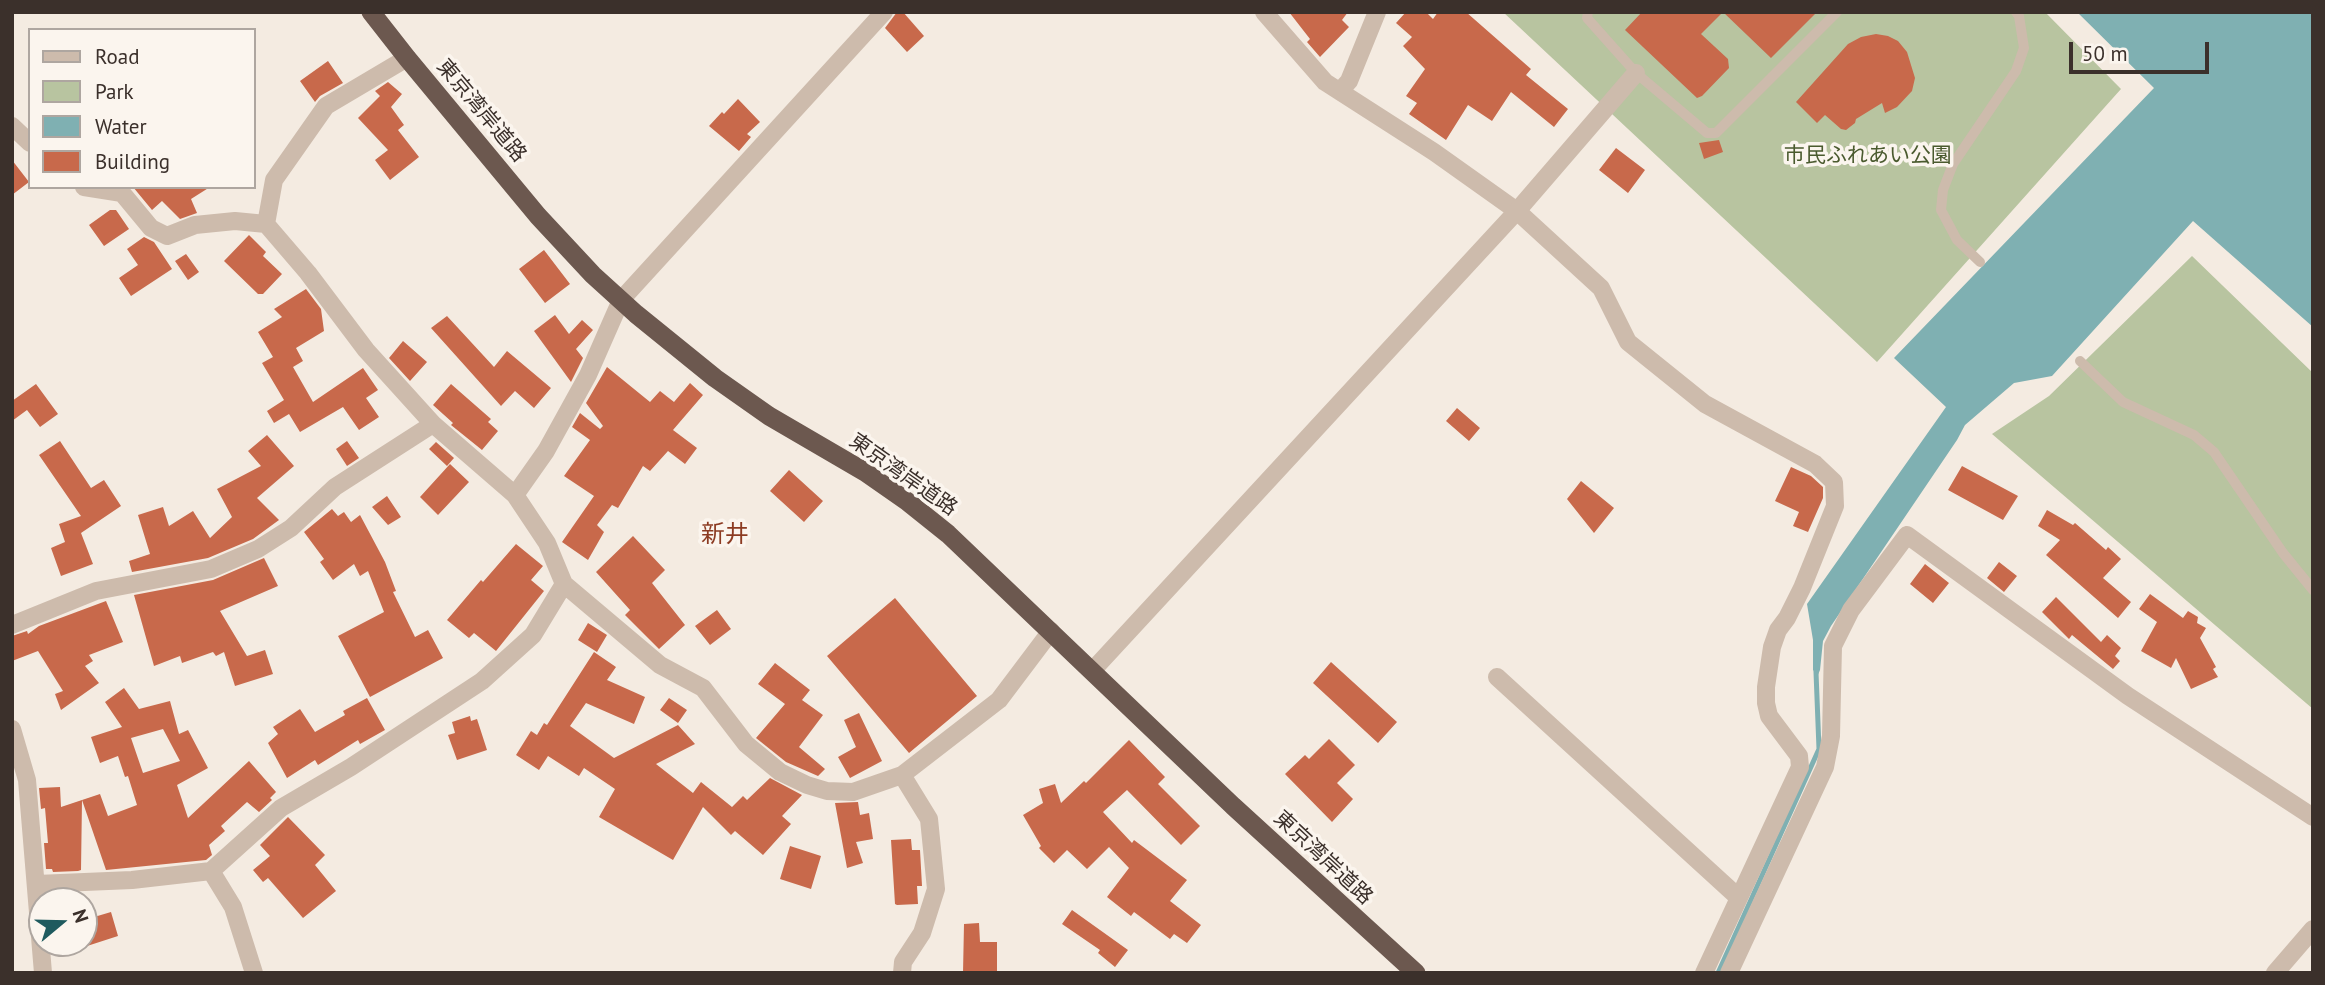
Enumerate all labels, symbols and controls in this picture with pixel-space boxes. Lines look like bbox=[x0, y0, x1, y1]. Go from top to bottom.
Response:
legend bbox=[28, 28, 256, 189]
scale bar bbox=[2073, 28, 2213, 72]
text: 50 m bbox=[2082, 40, 2128, 67]
text: Road bbox=[95, 43, 139, 70]
street label: 東京湾岸道路 bbox=[431, 55, 531, 167]
text: Park bbox=[95, 78, 134, 105]
text: Water bbox=[95, 113, 147, 140]
park label: 市民ふれあい公園 bbox=[1784, 143, 1952, 169]
text: Building bbox=[95, 148, 170, 175]
street label: 東京湾岸道路 bbox=[844, 429, 962, 521]
district label: 新井 bbox=[701, 521, 749, 549]
street label: 東京湾岸道路 bbox=[1268, 806, 1378, 910]
north arrow bbox=[28, 887, 98, 957]
text: N bbox=[68, 906, 94, 926]

